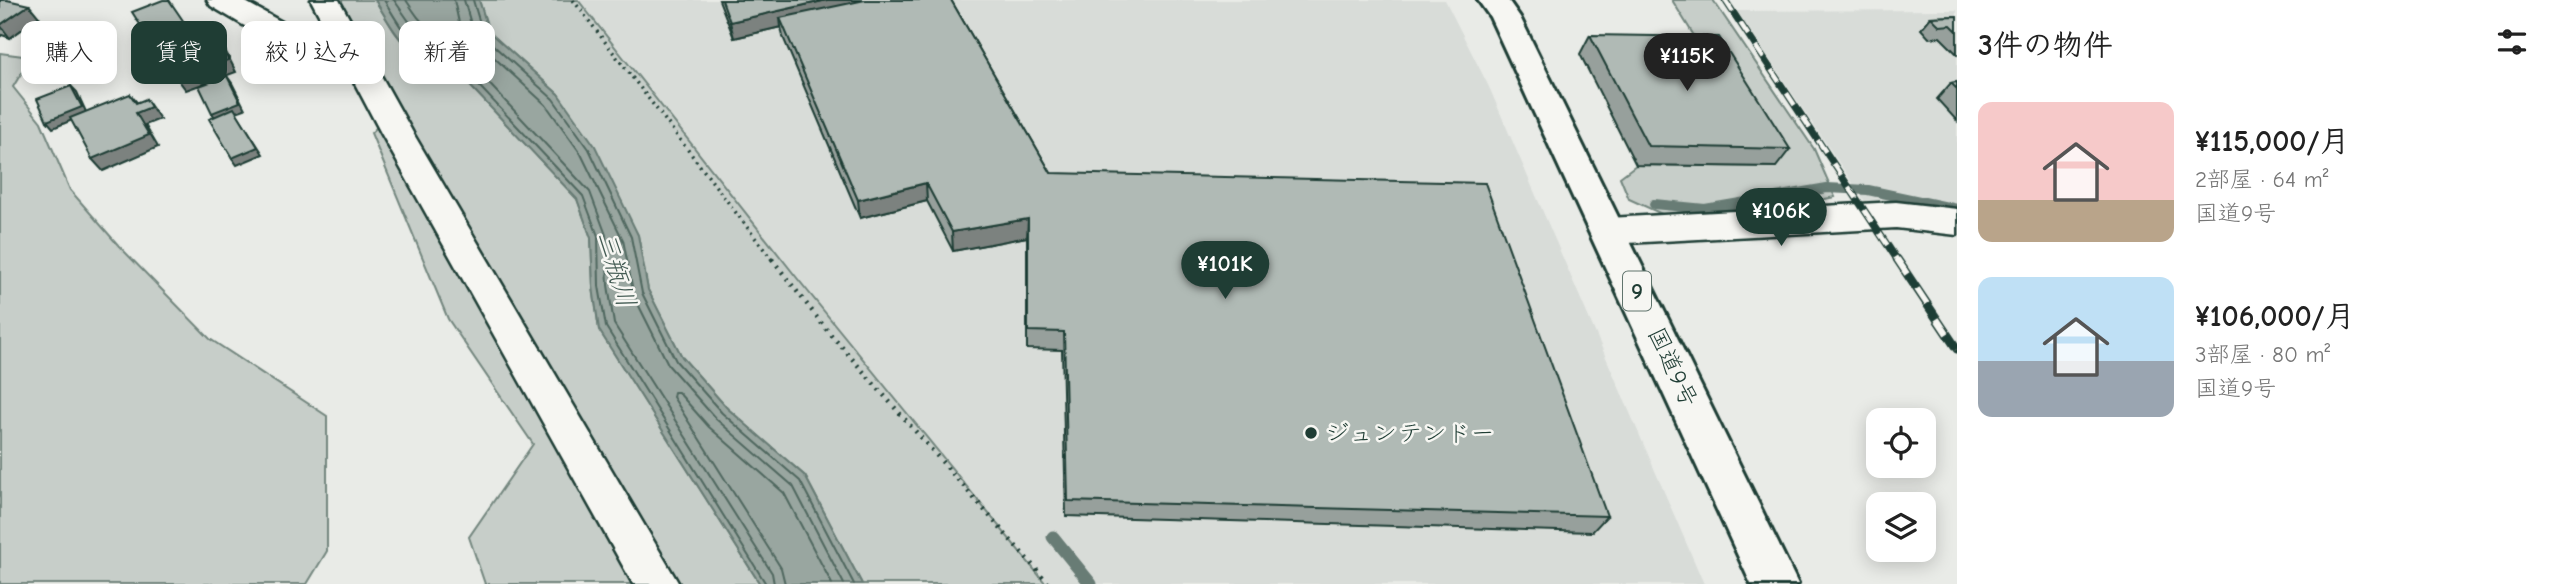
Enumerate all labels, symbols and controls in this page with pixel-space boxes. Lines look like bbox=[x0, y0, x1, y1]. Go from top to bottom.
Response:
chip: 購入 bbox=[21, 21, 117, 84]
chip: 賃貸 bbox=[131, 21, 227, 84]
chip: 絞り込み bbox=[241, 21, 385, 84]
chip: 新着 bbox=[399, 21, 495, 84]
icon: filters bbox=[2493, 23, 2531, 61]
text: 3件の物件 bbox=[1978, 28, 2113, 63]
pin: ¥115K bbox=[1638, 34, 1736, 93]
text: ¥115K bbox=[1660, 42, 1714, 69]
text: ¥115,000/月 bbox=[2195, 124, 2350, 159]
icon: home bbox=[2034, 130, 2118, 214]
text: 2部屋 · 64 m² bbox=[2195, 166, 2328, 193]
pin: ¥106K bbox=[1732, 188, 1830, 248]
text: ¥106K bbox=[1752, 197, 1810, 224]
text: 国道9号 bbox=[2195, 200, 2276, 227]
water label: 三瓶川 bbox=[591, 228, 641, 311]
pin: ¥101K bbox=[1176, 242, 1274, 301]
text: ¥101K bbox=[1197, 250, 1253, 277]
road number: 9 bbox=[1623, 272, 1651, 310]
text: ¥106,000/月 bbox=[2195, 299, 2355, 334]
icon: home bbox=[2034, 305, 2118, 389]
street label: 国道9号 bbox=[1642, 323, 1704, 411]
text: 3部屋 · 80 m² bbox=[2195, 341, 2330, 368]
text: 国道9号 bbox=[2195, 375, 2276, 402]
map controls bbox=[1866, 408, 1936, 562]
button: locate bbox=[1866, 408, 1936, 478]
place label: ジュンテンドー bbox=[1325, 419, 1494, 447]
marker: ジュンテンドー bbox=[1303, 425, 1319, 441]
button: layers bbox=[1866, 492, 1936, 562]

